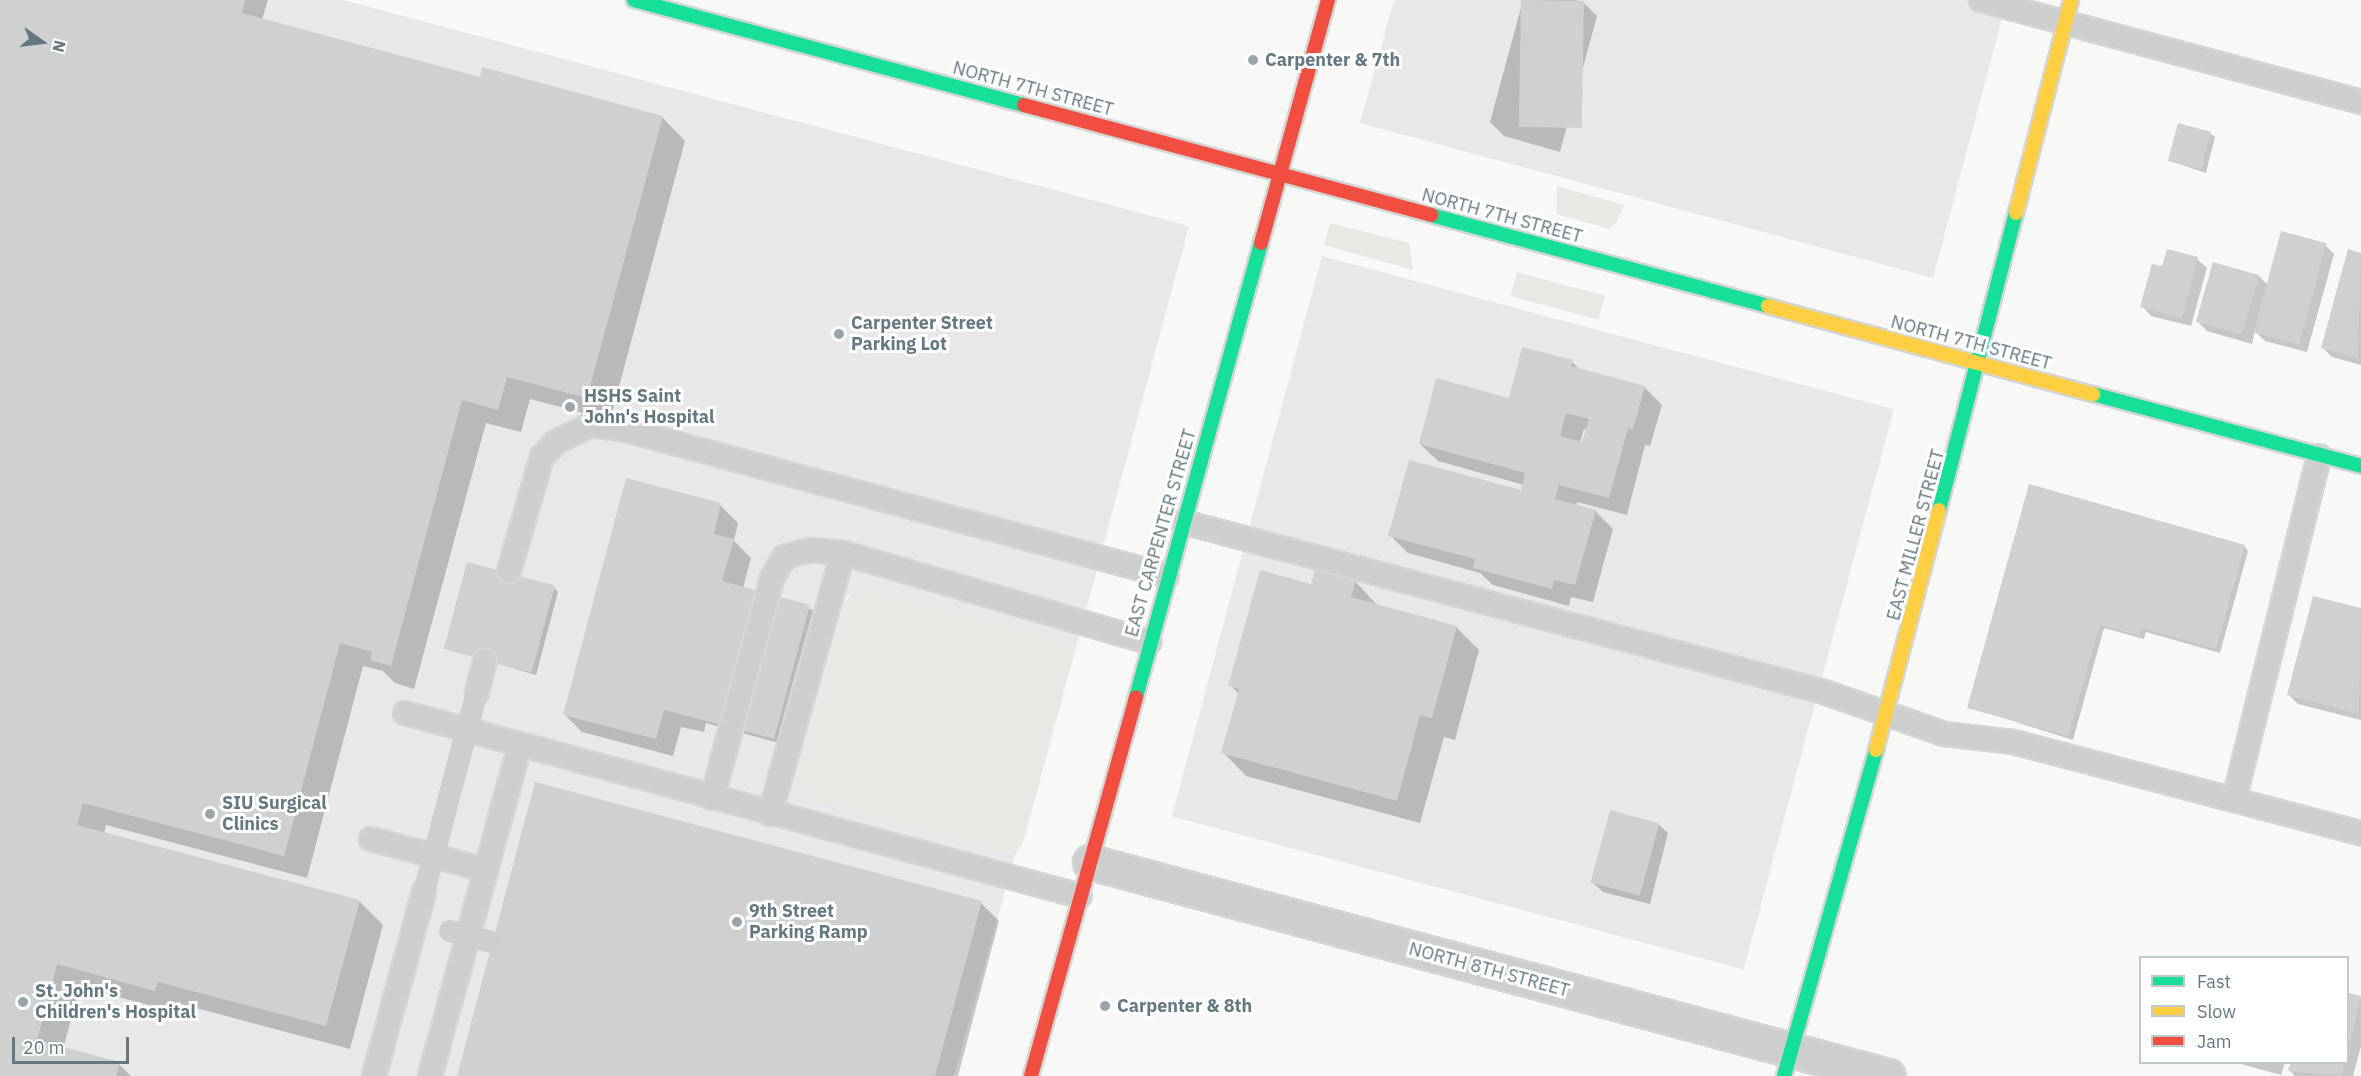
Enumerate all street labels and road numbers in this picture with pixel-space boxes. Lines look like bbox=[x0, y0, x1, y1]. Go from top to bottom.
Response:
street label: NORTH 7TH STREET bbox=[950, 57, 1116, 121]
street label: NORTH 7TH STREET bbox=[1419, 184, 1585, 248]
street label: NORTH 7TH STREET bbox=[1888, 311, 2054, 375]
street label: EAST CARPENTER STREET bbox=[1121, 427, 1201, 639]
street label: EAST MILLER STREET bbox=[1883, 447, 1949, 623]
street label: NORTH 8TH STREET bbox=[1406, 938, 1572, 1002]

